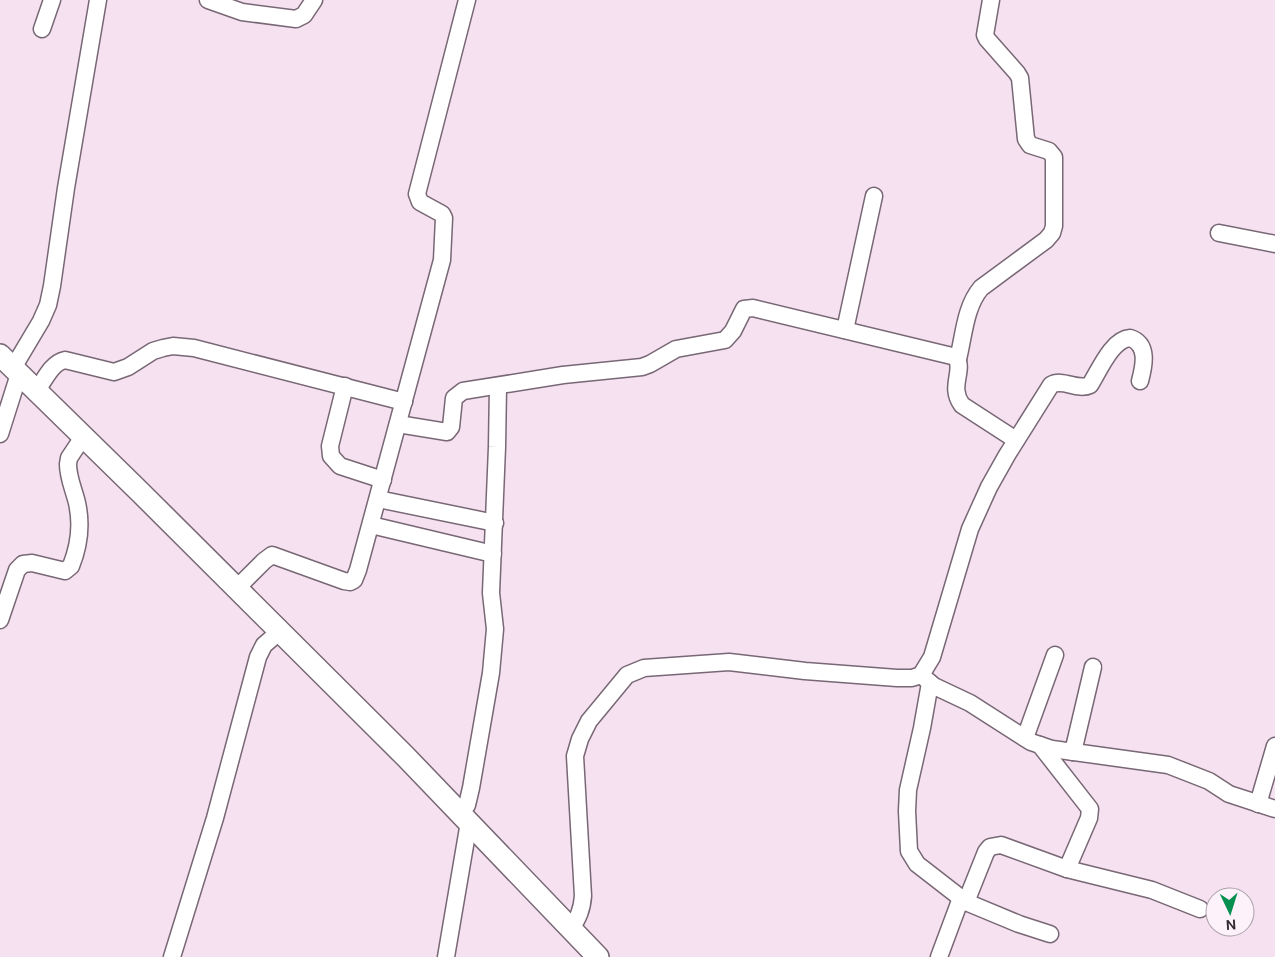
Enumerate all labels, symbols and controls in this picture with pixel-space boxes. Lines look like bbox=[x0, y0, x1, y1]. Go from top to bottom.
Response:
north arrow bbox=[1205, 887, 1255, 937]
text: N bbox=[1225, 916, 1237, 934]

